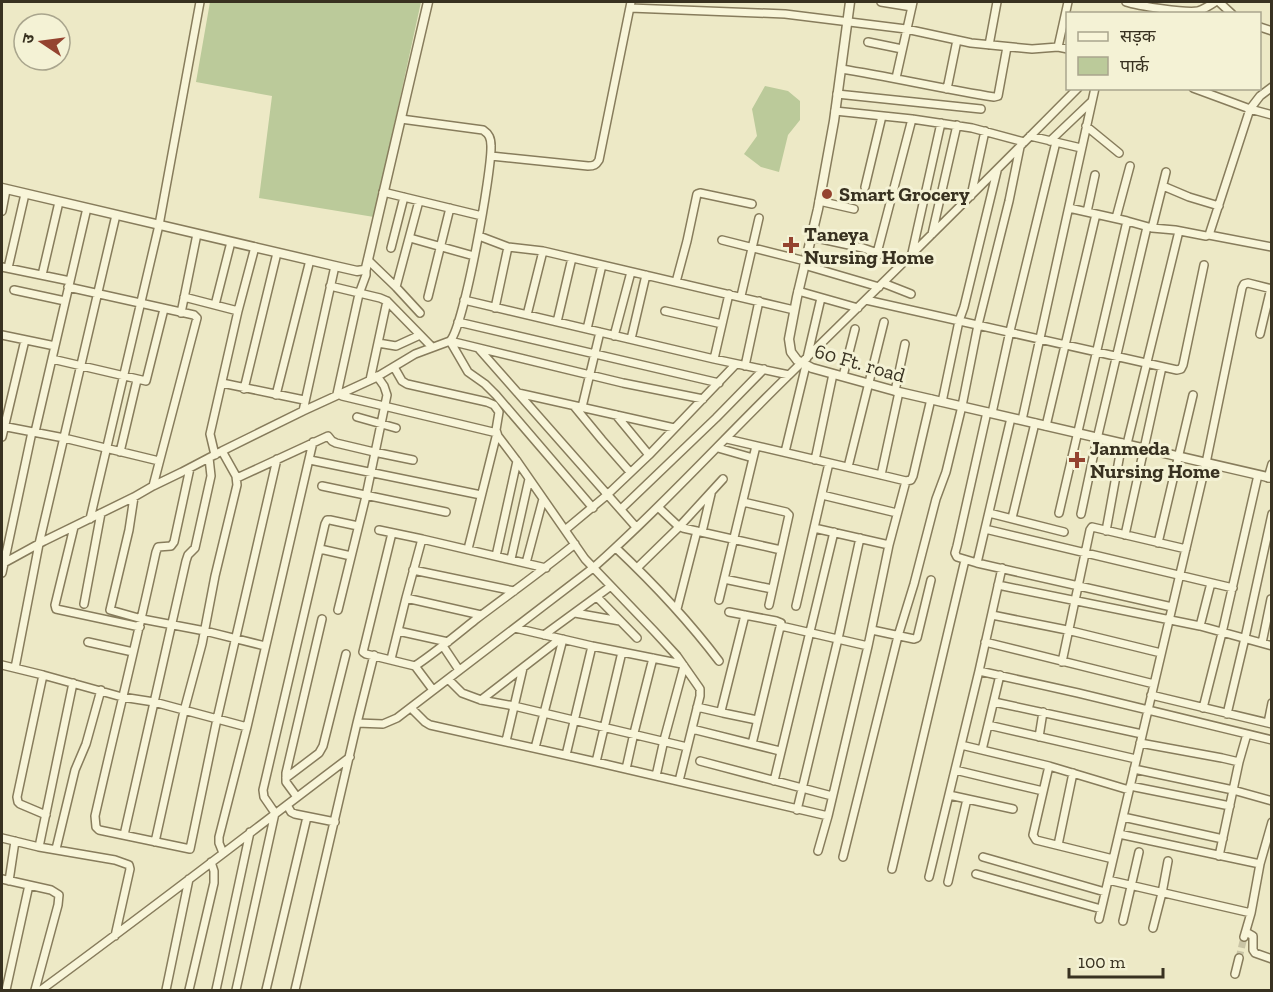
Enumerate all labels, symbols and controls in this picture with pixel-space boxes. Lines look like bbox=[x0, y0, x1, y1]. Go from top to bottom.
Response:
north arrow bbox=[12, 12, 72, 72]
legend bbox=[1066, 12, 1261, 90]
text: सड़क bbox=[1120, 25, 1157, 47]
text: उ bbox=[18, 31, 38, 45]
text: पार्क bbox=[1120, 55, 1150, 77]
place label: Smart Grocery bbox=[839, 182, 970, 206]
marker: Smart Grocery bbox=[820, 187, 834, 201]
place label: Taneya Nursing Home bbox=[804, 222, 934, 269]
marker: Taneya Nursing Home bbox=[782, 236, 800, 254]
street label: 60 Ft. road bbox=[812, 339, 908, 387]
place label: Janmeda Nursing Home bbox=[1090, 436, 1220, 483]
marker: Janmeda Nursing Home bbox=[1068, 451, 1086, 469]
scale bar bbox=[1069, 941, 1164, 979]
text: 100 m bbox=[1078, 951, 1126, 973]

